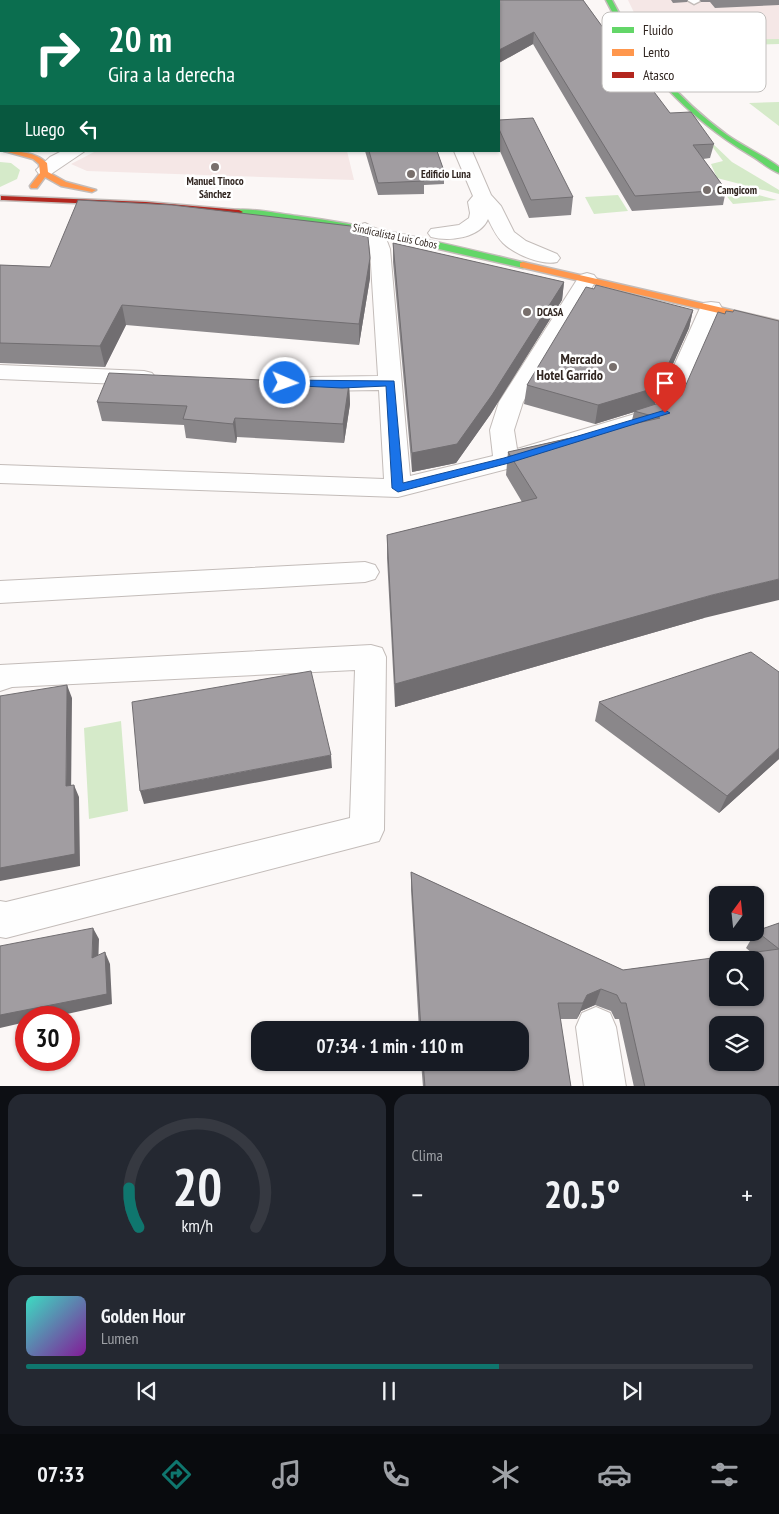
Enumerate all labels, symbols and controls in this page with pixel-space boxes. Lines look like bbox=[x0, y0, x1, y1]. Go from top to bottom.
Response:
legend bbox=[602, 12, 766, 92]
text: 20 m bbox=[108, 16, 172, 62]
icon: right bbox=[25, 20, 90, 85]
text: Fluido bbox=[643, 21, 673, 39]
text: Lento bbox=[643, 43, 670, 61]
text: Gira a la derecha bbox=[108, 60, 235, 88]
text: Atasco bbox=[643, 66, 674, 84]
icon: left bbox=[75, 115, 103, 143]
text: Luego bbox=[25, 117, 65, 141]
marker: Manuel Tinoco Sánchez bbox=[209, 161, 221, 173]
place label: Edificio Luna bbox=[421, 167, 471, 181]
marker: Edificio Luna bbox=[405, 168, 417, 180]
place label: Manuel Tinoco Sánchez bbox=[186, 174, 244, 201]
place label: Camgicom bbox=[717, 183, 757, 197]
marker: Camgicom bbox=[701, 184, 713, 196]
street label: Sindicalista Luis Cobos bbox=[351, 220, 439, 252]
place label: DCASA bbox=[537, 305, 564, 319]
marker: DCASA bbox=[521, 306, 533, 318]
place label: Mercado Hotel Garrido bbox=[537, 350, 603, 384]
position arrow bbox=[258, 356, 310, 408]
marker: Mercado Hotel Garrido bbox=[607, 361, 619, 373]
pin bbox=[644, 362, 686, 413]
icon: arrive bbox=[651, 369, 679, 397]
north arrow bbox=[709, 886, 764, 941]
map controls bbox=[709, 886, 764, 1071]
button: search bbox=[709, 951, 764, 1006]
speed limit sign: 30 bbox=[15, 1006, 80, 1071]
button: layers bbox=[709, 1016, 764, 1071]
text: 07:34 · 1 min · 110 m bbox=[317, 1034, 463, 1058]
text: Clima bbox=[412, 1145, 443, 1165]
text: 20 bbox=[172, 1153, 222, 1220]
text: 20.5° bbox=[544, 1169, 620, 1218]
text: − bbox=[412, 1176, 423, 1213]
text: + bbox=[741, 1176, 753, 1213]
text: km/h bbox=[181, 1214, 213, 1237]
text: Golden Hour bbox=[101, 1304, 185, 1328]
text: Lumen bbox=[101, 1328, 138, 1348]
icon: previous bbox=[133, 1377, 161, 1405]
icon: pause bbox=[375, 1377, 403, 1405]
icon: next bbox=[618, 1377, 646, 1405]
icon: directions bbox=[159, 1457, 194, 1492]
icon: music bbox=[269, 1457, 304, 1492]
icon: phone bbox=[378, 1457, 413, 1492]
icon: climate bbox=[488, 1457, 523, 1492]
icon: car bbox=[597, 1457, 632, 1492]
icon: filters bbox=[707, 1457, 742, 1492]
text: 07:33 bbox=[37, 1460, 85, 1488]

